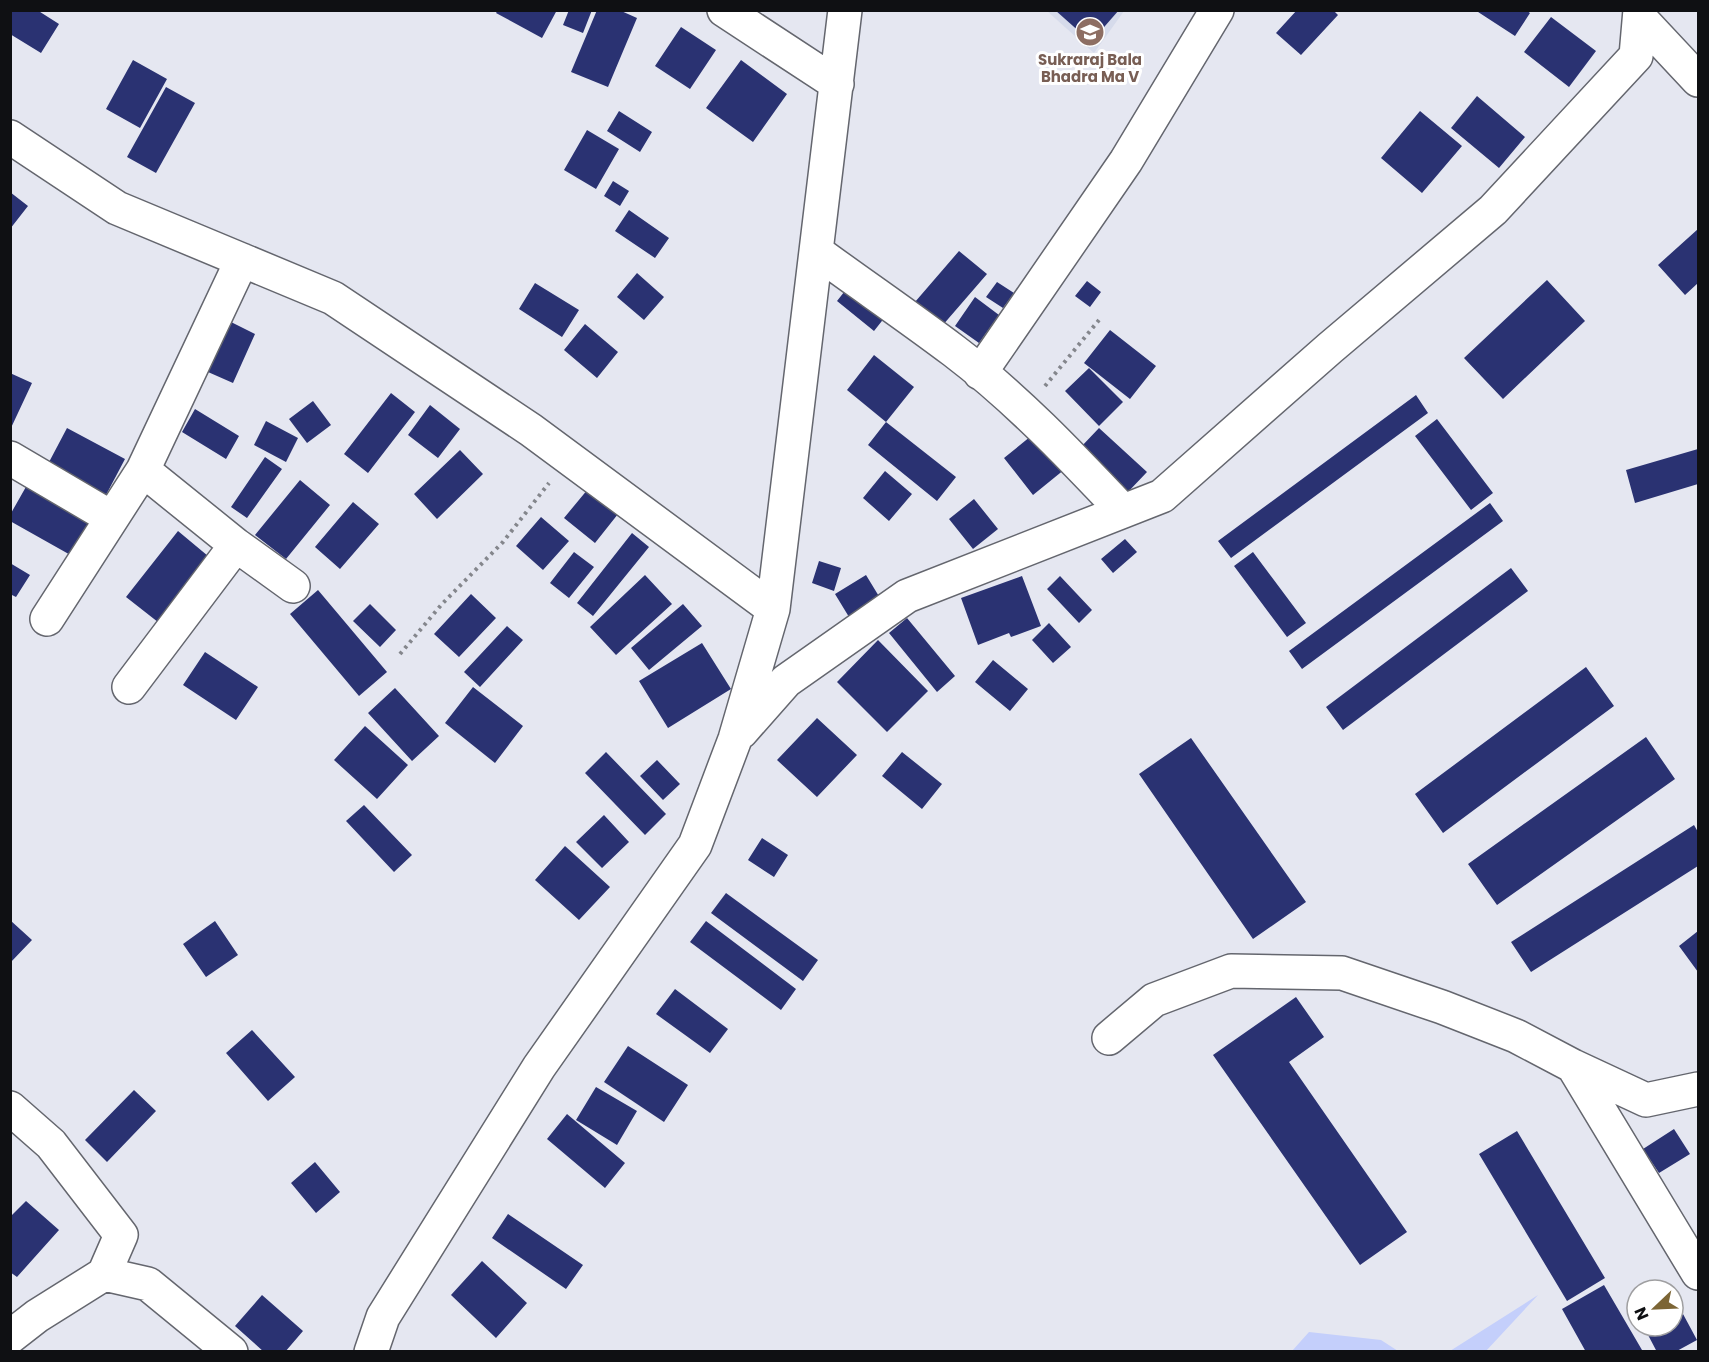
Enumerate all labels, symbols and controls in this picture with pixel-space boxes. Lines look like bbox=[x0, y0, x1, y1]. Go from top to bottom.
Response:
school or university icon: Sukraraj Bala Bhadra Ma V bbox=[1074, 16, 1106, 48]
place label: Sukraraj Bala Bhadra Ma V bbox=[1038, 49, 1142, 87]
north arrow bbox=[1625, 1278, 1685, 1338]
text: N bbox=[1629, 1304, 1655, 1324]

